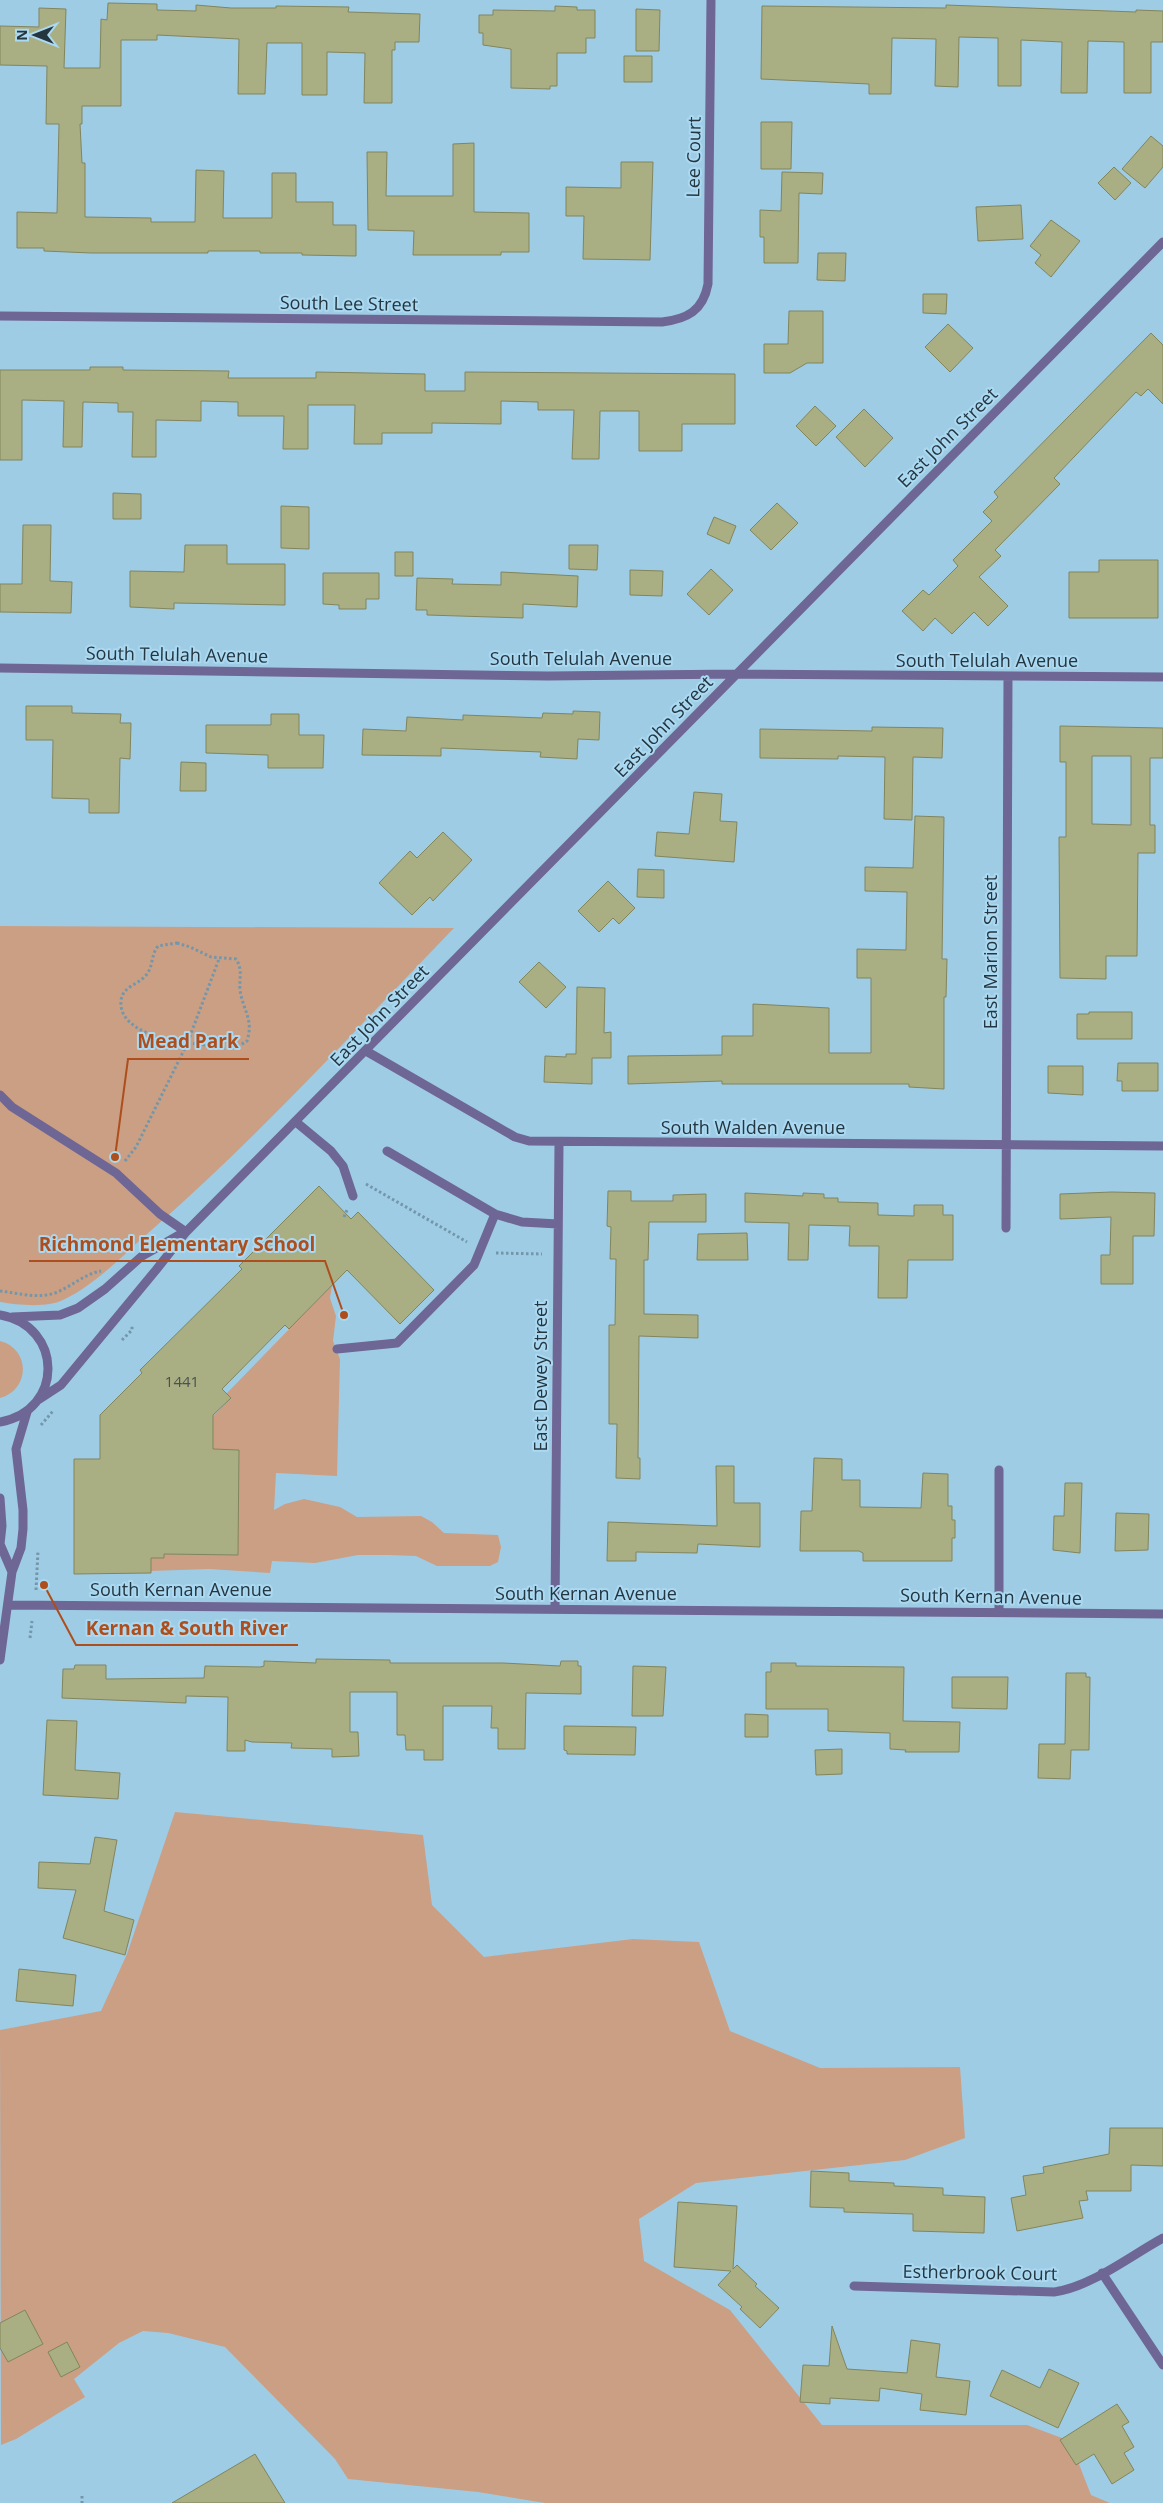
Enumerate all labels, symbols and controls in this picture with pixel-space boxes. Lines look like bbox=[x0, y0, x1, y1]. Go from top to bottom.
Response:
north arrow bbox=[10, 10, 60, 60]
text: N bbox=[12, 29, 31, 41]
street label: Lee Court bbox=[680, 116, 706, 198]
street label: South Lee Street bbox=[280, 290, 418, 316]
street label: East John Street bbox=[892, 382, 1002, 492]
street label: South Telulah Avenue bbox=[86, 640, 268, 668]
street label: South Telulah Avenue bbox=[490, 646, 672, 670]
street label: South Telulah Avenue bbox=[896, 648, 1078, 672]
street label: East John Street bbox=[608, 670, 718, 782]
street label: East Marion Street bbox=[978, 875, 1002, 1029]
street label: East John Street bbox=[324, 959, 434, 1071]
callout: Mead Park bbox=[128, 1025, 249, 1059]
text: Mead Park bbox=[137, 1028, 239, 1054]
street label: South Walden Avenue bbox=[661, 1115, 845, 1139]
callout: Richmond Elementary School bbox=[29, 1227, 325, 1261]
text: Richmond Elementary School bbox=[39, 1231, 315, 1257]
street label: East Dewey Street bbox=[528, 1301, 552, 1451]
house number: 1441 bbox=[165, 1371, 199, 1391]
street label: South Kernan Avenue bbox=[90, 1577, 272, 1601]
street label: South Kernan Avenue bbox=[495, 1581, 677, 1605]
street label: South Kernan Avenue bbox=[900, 1582, 1082, 1610]
callout: Kernan & South River bbox=[76, 1611, 298, 1645]
text: Kernan & South River bbox=[86, 1615, 289, 1641]
street label: Estherbrook Court bbox=[902, 2259, 1058, 2285]

